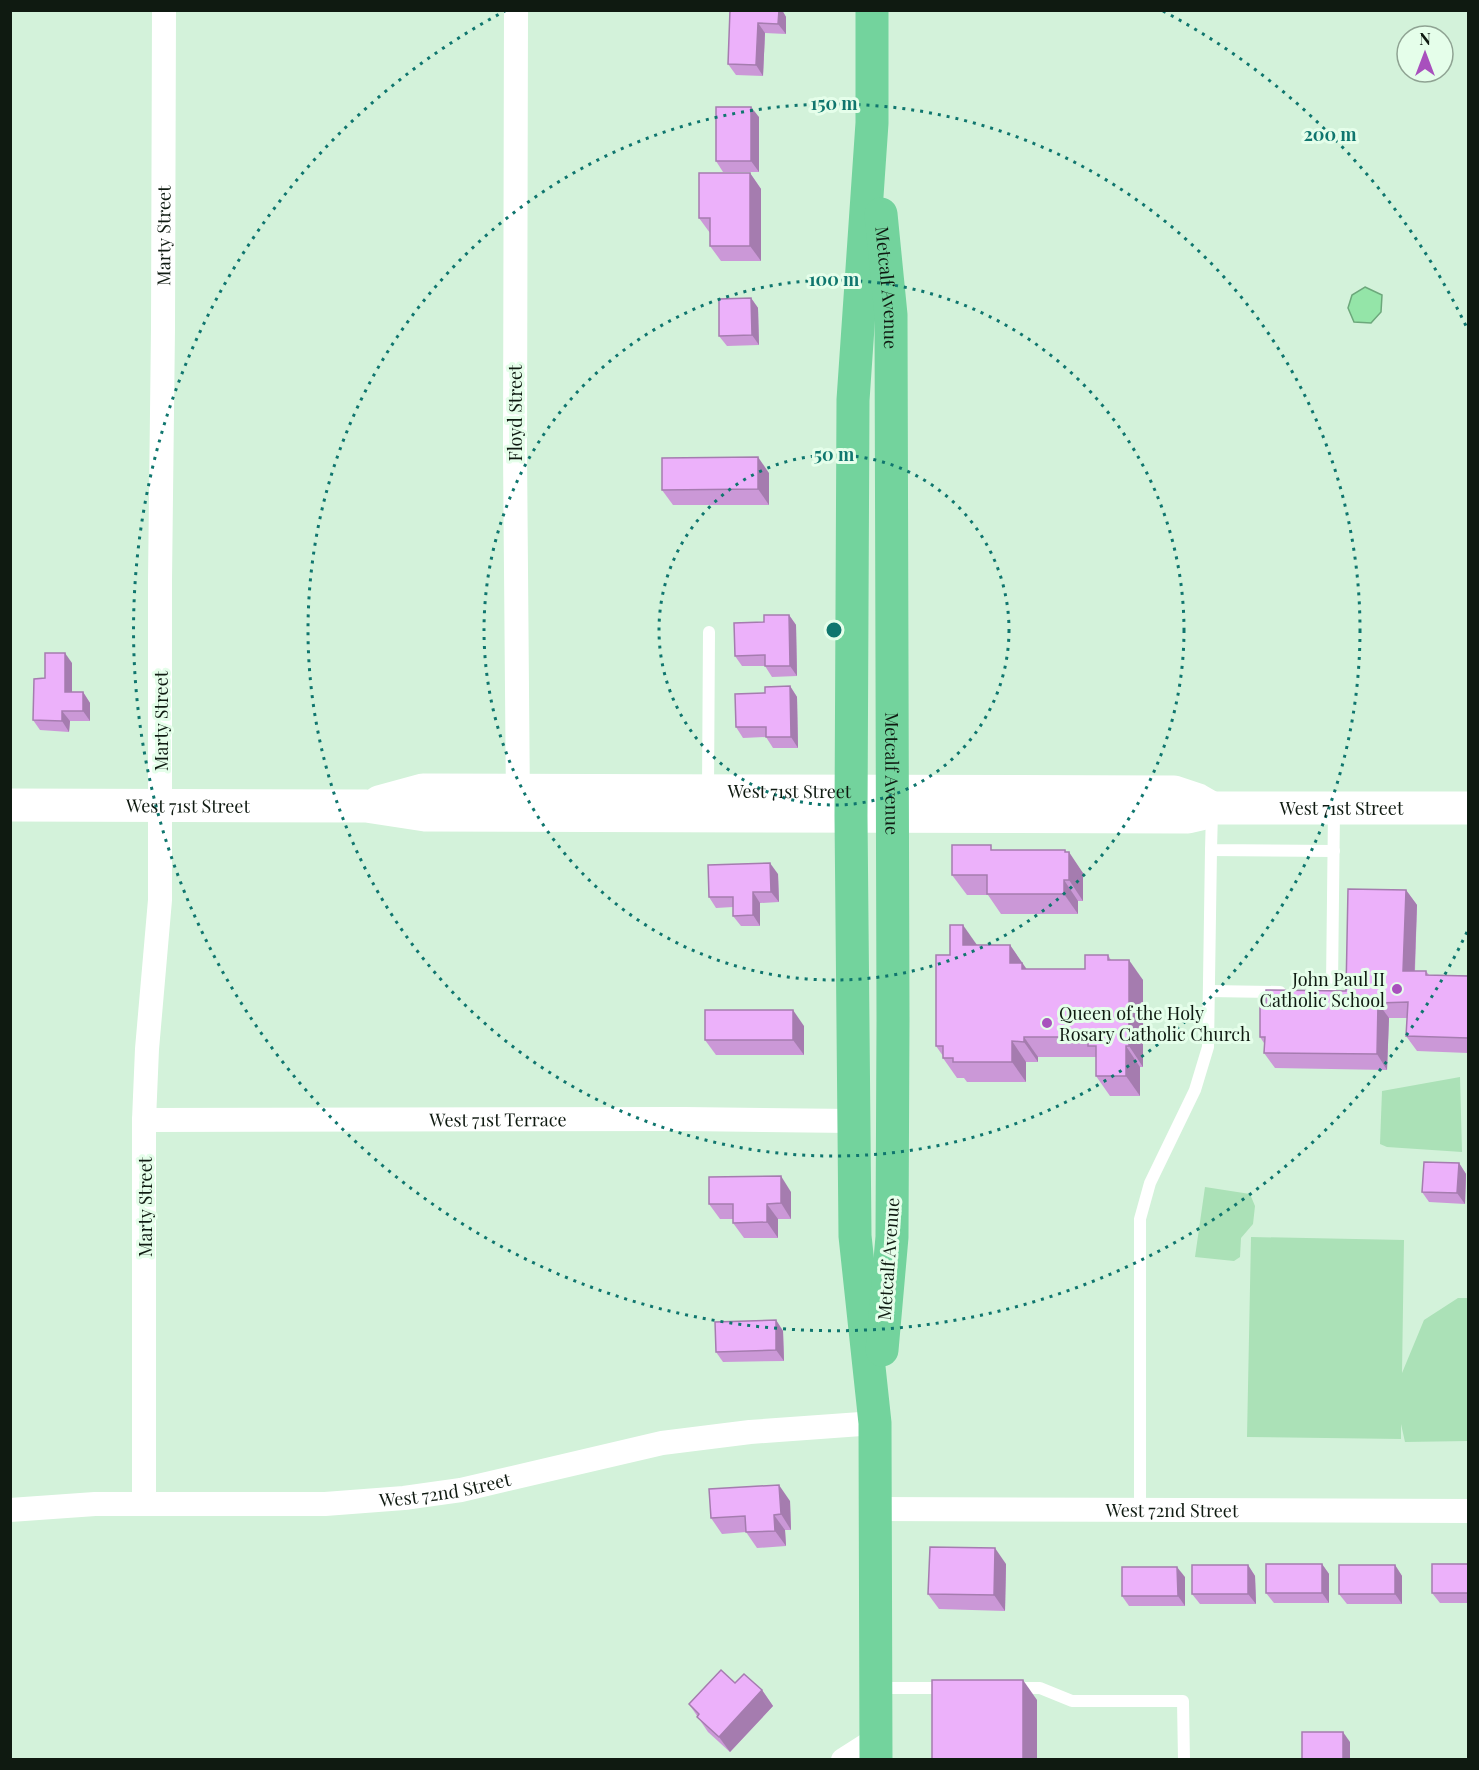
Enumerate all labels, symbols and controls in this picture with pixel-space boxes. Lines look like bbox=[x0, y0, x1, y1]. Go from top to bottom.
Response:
north arrow bbox=[1395, 24, 1455, 84]
text: N bbox=[1419, 28, 1431, 49]
text: 150 m bbox=[810, 91, 858, 115]
text: 200 m bbox=[1303, 122, 1357, 146]
street label: Marty Street bbox=[151, 185, 175, 286]
street label: Metcalf Avenue bbox=[870, 225, 903, 349]
text: 100 m bbox=[809, 267, 860, 291]
street label: Floyd Street bbox=[503, 364, 527, 461]
text: 50 m bbox=[814, 442, 855, 466]
centre of rings bbox=[824, 620, 844, 640]
street label: Marty Street bbox=[149, 670, 173, 771]
street label: Metcalf Avenue bbox=[880, 712, 904, 835]
street label: West 71st Street bbox=[726, 779, 852, 803]
street label: West 71st Street bbox=[125, 793, 251, 818]
street label: West 71st Street bbox=[1279, 796, 1404, 820]
place label: John Paul II Catholic School bbox=[1260, 967, 1385, 1012]
marker: John Paul II Catholic School bbox=[1390, 982, 1404, 996]
place label: Queen of the Holy Rosary Catholic Church bbox=[1059, 1001, 1251, 1046]
marker: Queen of the Holy Rosary Catholic Church bbox=[1040, 1016, 1054, 1030]
street label: West 71st Terrace bbox=[428, 1107, 567, 1131]
street label: Marty Street bbox=[133, 1156, 157, 1257]
street label: Metcalf Avenue bbox=[872, 1197, 904, 1321]
street label: West 72nd Street bbox=[377, 1467, 513, 1512]
street label: West 72nd Street bbox=[1105, 1498, 1239, 1522]

